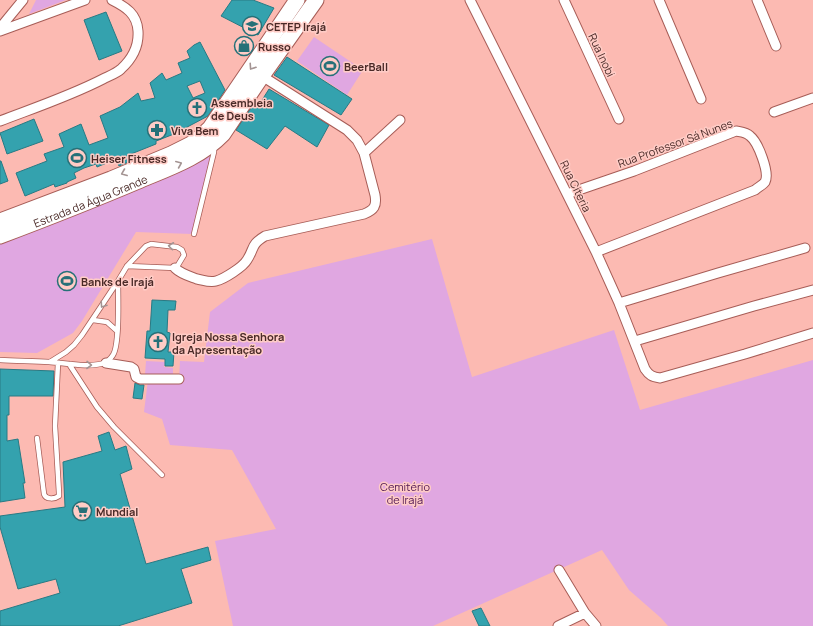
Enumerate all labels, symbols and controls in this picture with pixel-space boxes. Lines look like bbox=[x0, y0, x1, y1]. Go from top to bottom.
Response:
school or university icon: CETEP Irajá bbox=[241, 15, 263, 37]
place label: CETEP Irajá bbox=[266, 19, 326, 34]
street label: Rua Inobi bbox=[585, 31, 619, 79]
shop icon: Russo bbox=[233, 35, 255, 57]
place label: Russo bbox=[258, 39, 291, 54]
sports icon: BeerBall bbox=[319, 55, 341, 77]
place label: BeerBall bbox=[344, 59, 388, 74]
one-way arrow bbox=[249, 63, 257, 70]
place label: Assembleia de Deus bbox=[211, 95, 273, 123]
church icon: Assembleia de Deus bbox=[186, 97, 208, 119]
street label: Rua Professor Sá Nunes bbox=[616, 115, 735, 171]
pharmacy icon: Viva Bem bbox=[146, 119, 168, 141]
place label: Viva Bem bbox=[171, 123, 219, 138]
sports icon: Heiser Fitness bbox=[66, 147, 88, 169]
place label: Heiser Fitness bbox=[91, 151, 167, 166]
street label: Rua Citeria bbox=[557, 158, 595, 214]
one-way arrow bbox=[174, 161, 182, 169]
one-way arrow bbox=[120, 169, 127, 177]
street label: Estrada da Água Grande bbox=[31, 170, 150, 230]
one-way arrow bbox=[168, 242, 174, 251]
sports icon: Banks de Irajá bbox=[56, 270, 78, 292]
place label: Banks de Irajá bbox=[81, 274, 154, 289]
one-way arrow bbox=[100, 301, 108, 308]
place label: Igreja Nossa Senhora da Apresentação bbox=[172, 329, 284, 357]
church icon: Igreja Nossa Senhora da Apresentação bbox=[147, 331, 169, 353]
one-way arrow bbox=[86, 361, 92, 369]
park label: Cemitério de Irajá bbox=[380, 479, 430, 507]
supermarket icon: Mundial bbox=[71, 500, 93, 522]
place label: Mundial bbox=[96, 504, 138, 519]

